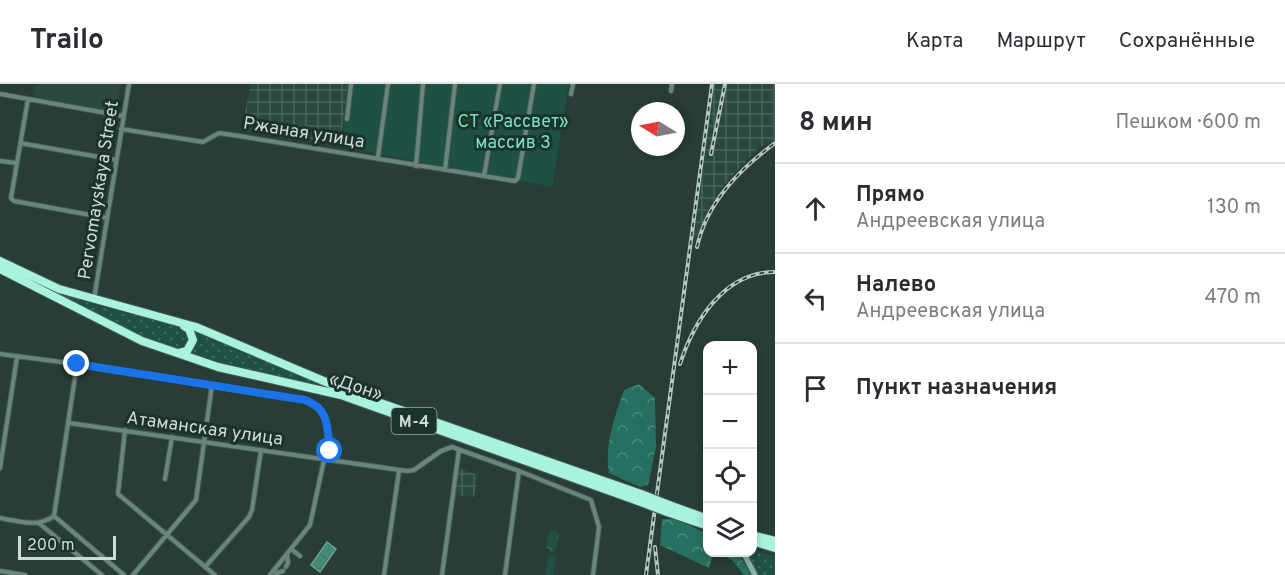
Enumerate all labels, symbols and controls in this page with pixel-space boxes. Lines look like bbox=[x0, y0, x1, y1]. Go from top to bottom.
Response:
text: Trailo bbox=[30, 23, 104, 59]
text: Карта bbox=[906, 28, 963, 55]
text: Маршрут bbox=[996, 28, 1086, 55]
text: Сохранённые bbox=[1119, 28, 1255, 55]
street label: Pervomayskaya Street bbox=[74, 99, 125, 281]
north arrow bbox=[631, 102, 685, 156]
text: 8 мин bbox=[799, 107, 873, 140]
text: Пешком · 600 m bbox=[1115, 110, 1261, 136]
park label: СТ «Рассвет» массив 3 bbox=[458, 111, 568, 155]
street label: Ржаная улица bbox=[241, 113, 366, 154]
text: Прямо bbox=[856, 182, 925, 209]
icon: ahead bbox=[799, 192, 832, 225]
text: 130 m bbox=[1207, 195, 1261, 221]
text: Андреевская улица bbox=[856, 209, 1045, 235]
text: Налево bbox=[856, 272, 936, 299]
icon: left bbox=[799, 282, 832, 315]
text: 470 m bbox=[1204, 285, 1261, 311]
text: Андреевская улица bbox=[856, 299, 1045, 325]
map controls bbox=[703, 341, 757, 557]
button: + bbox=[703, 341, 757, 395]
route end bbox=[63, 350, 89, 376]
street label: «Дон» bbox=[326, 368, 385, 407]
icon: arrive bbox=[799, 372, 832, 405]
text: Пункт назначения bbox=[856, 375, 1057, 402]
button: − bbox=[703, 395, 757, 449]
street label: Атаманская улица bbox=[125, 407, 284, 452]
road number: М-4 bbox=[392, 408, 436, 434]
route start bbox=[316, 437, 342, 463]
button: locate bbox=[703, 449, 757, 503]
button: layers bbox=[703, 503, 757, 557]
scale bar bbox=[18, 533, 116, 560]
text: 200 m bbox=[27, 536, 75, 556]

